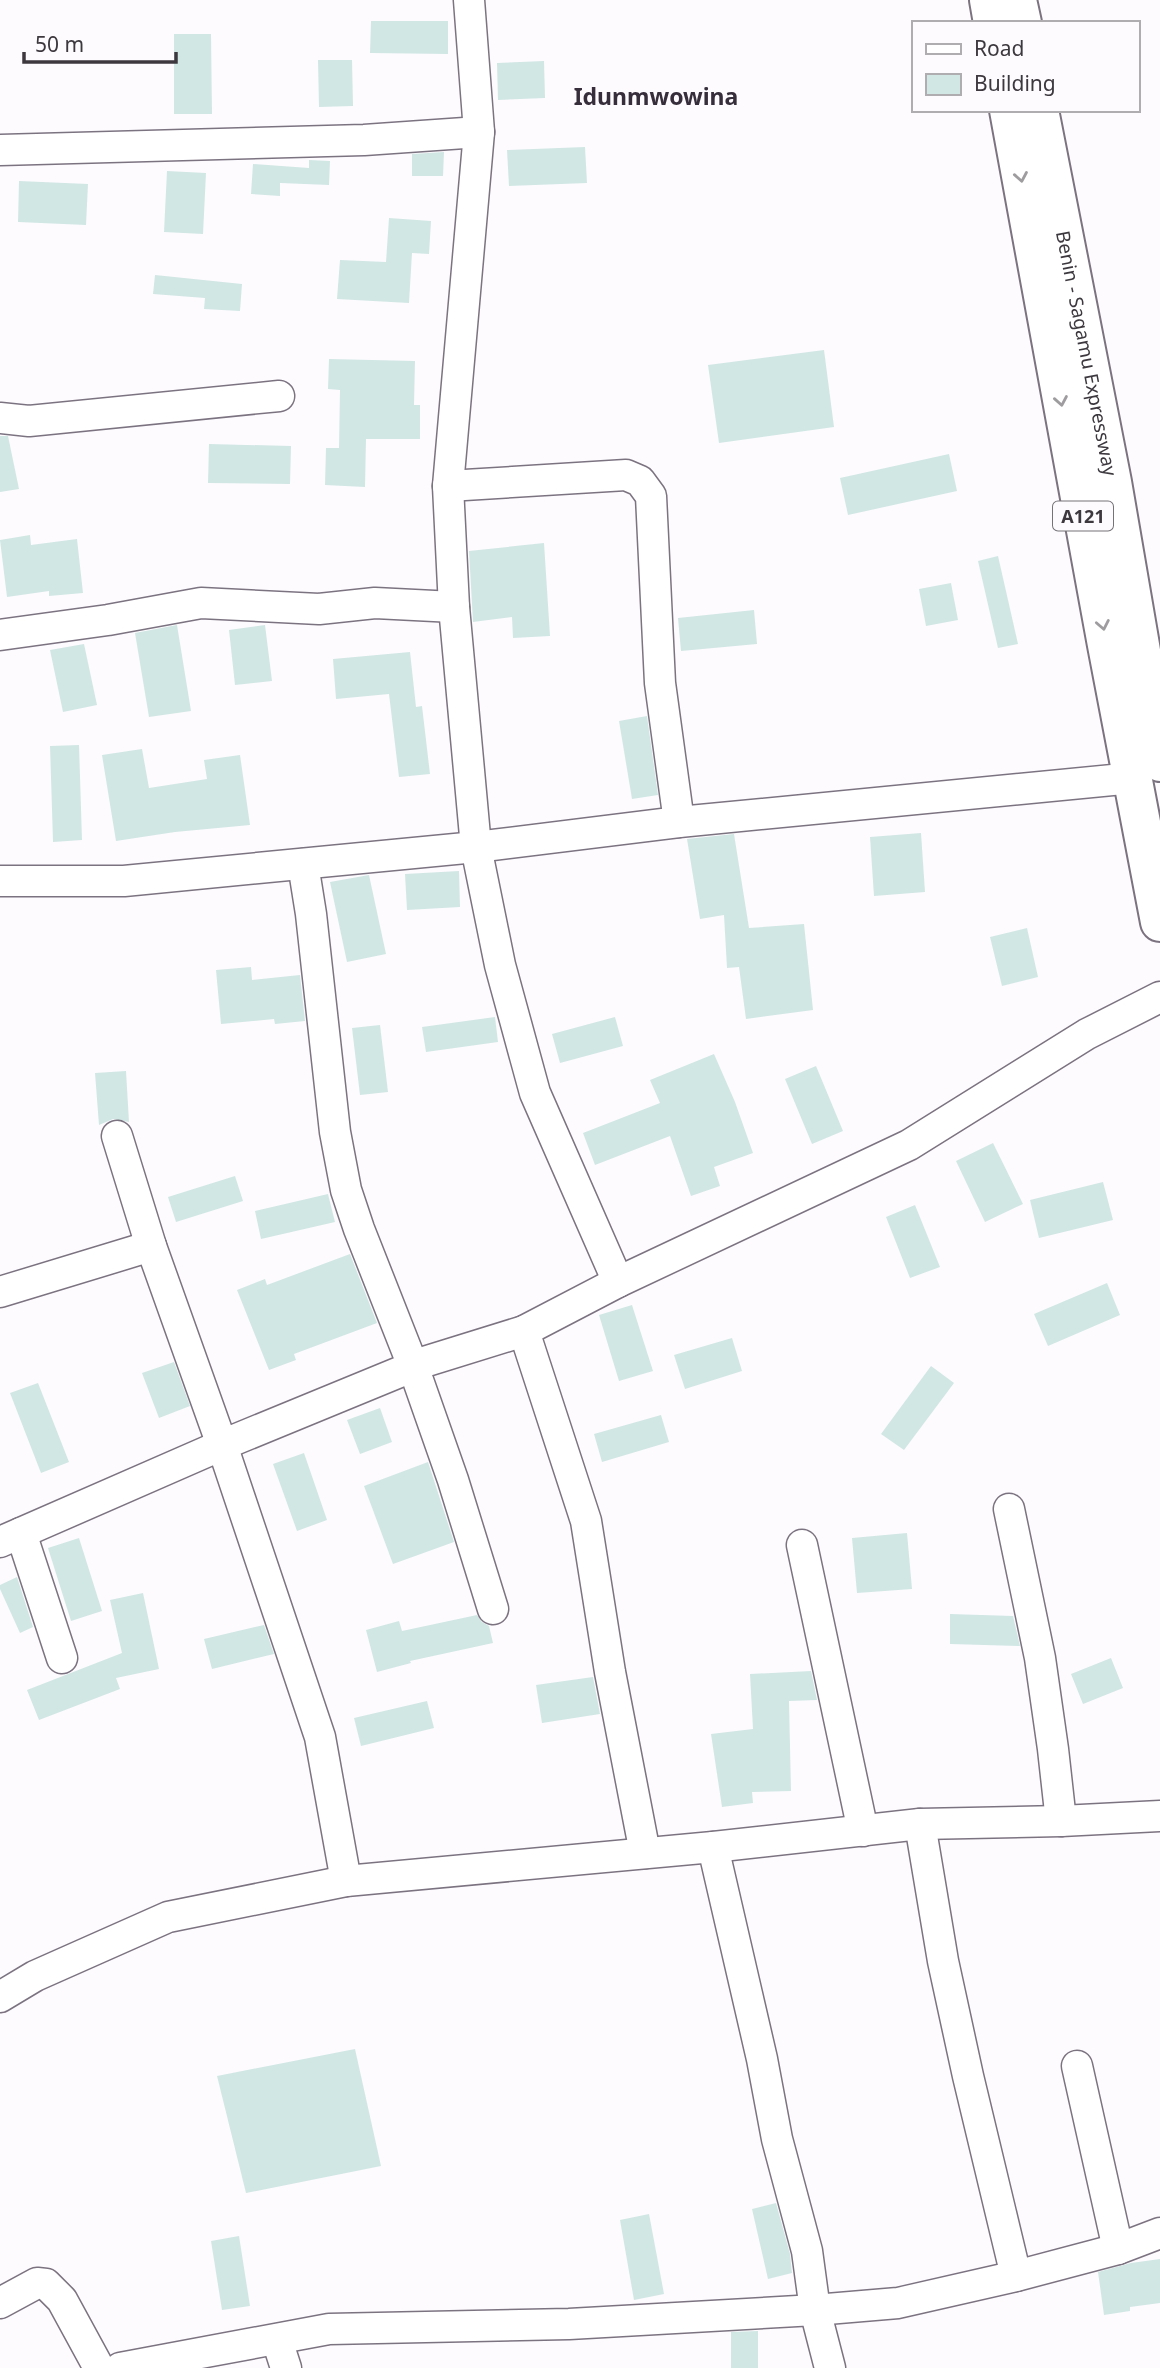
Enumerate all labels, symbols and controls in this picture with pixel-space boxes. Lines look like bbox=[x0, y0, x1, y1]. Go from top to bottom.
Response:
scale bar bbox=[24, 21, 177, 65]
legend bbox=[912, 21, 1139, 112]
text: 50 m bbox=[35, 30, 84, 58]
text: Road bbox=[974, 34, 1024, 62]
text: Building bbox=[974, 69, 1056, 97]
district label: Idunmwowina bbox=[574, 80, 738, 112]
one-way arrow bbox=[1013, 171, 1028, 183]
street label: Benin - Sagamu Expressway bbox=[1050, 228, 1124, 479]
one-way arrow bbox=[1053, 395, 1068, 407]
road number: A121 bbox=[1053, 502, 1113, 530]
one-way arrow bbox=[1094, 619, 1109, 631]

